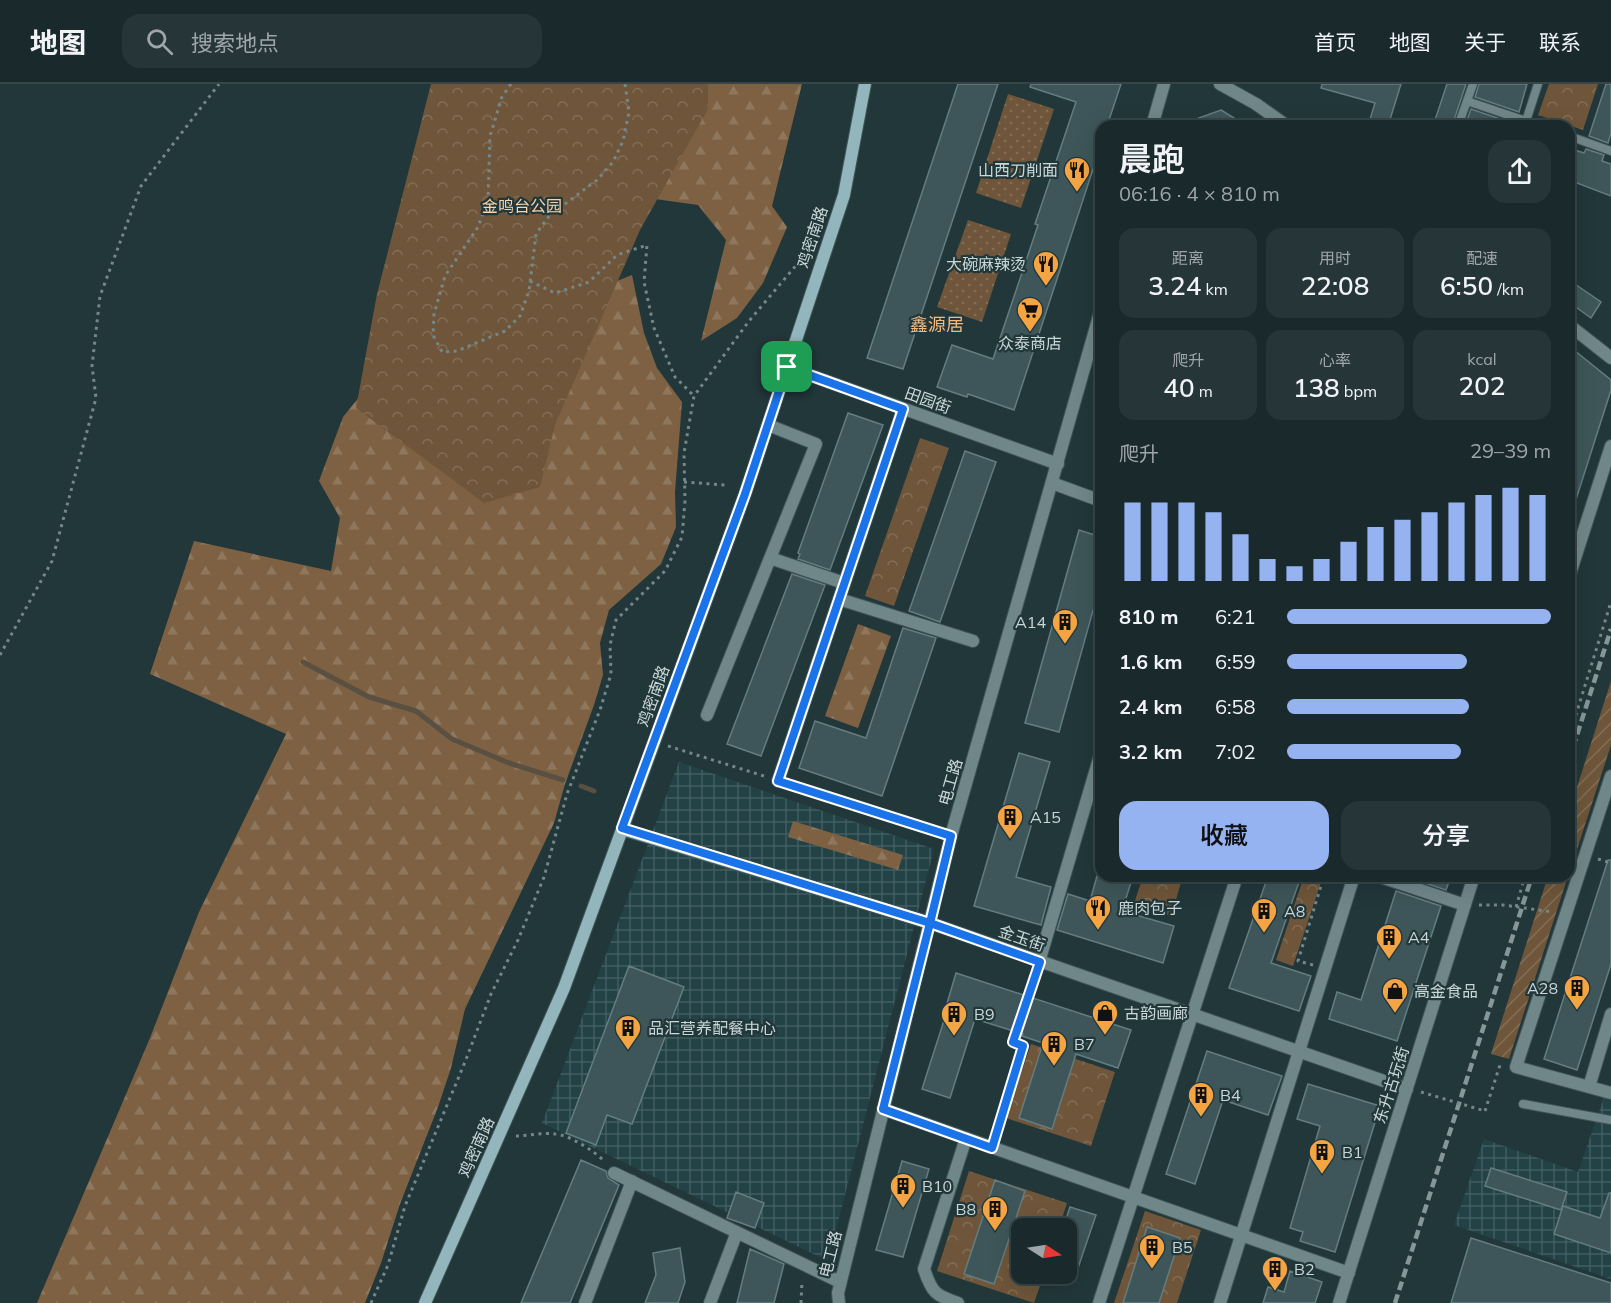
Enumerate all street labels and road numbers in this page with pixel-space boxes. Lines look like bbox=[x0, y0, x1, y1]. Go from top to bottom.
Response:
street label: 鸡密南路 bbox=[793, 203, 831, 271]
street label: 田园街 bbox=[902, 382, 954, 418]
street label: 鸡密南路 bbox=[633, 663, 673, 729]
street label: 电工路 bbox=[934, 756, 966, 808]
street label: 金玉街 bbox=[996, 921, 1048, 955]
street label: 东升古玩街 bbox=[1369, 1044, 1413, 1126]
street label: 鸡密南路 bbox=[454, 1114, 498, 1180]
street label: 电工路 bbox=[814, 1228, 846, 1280]

